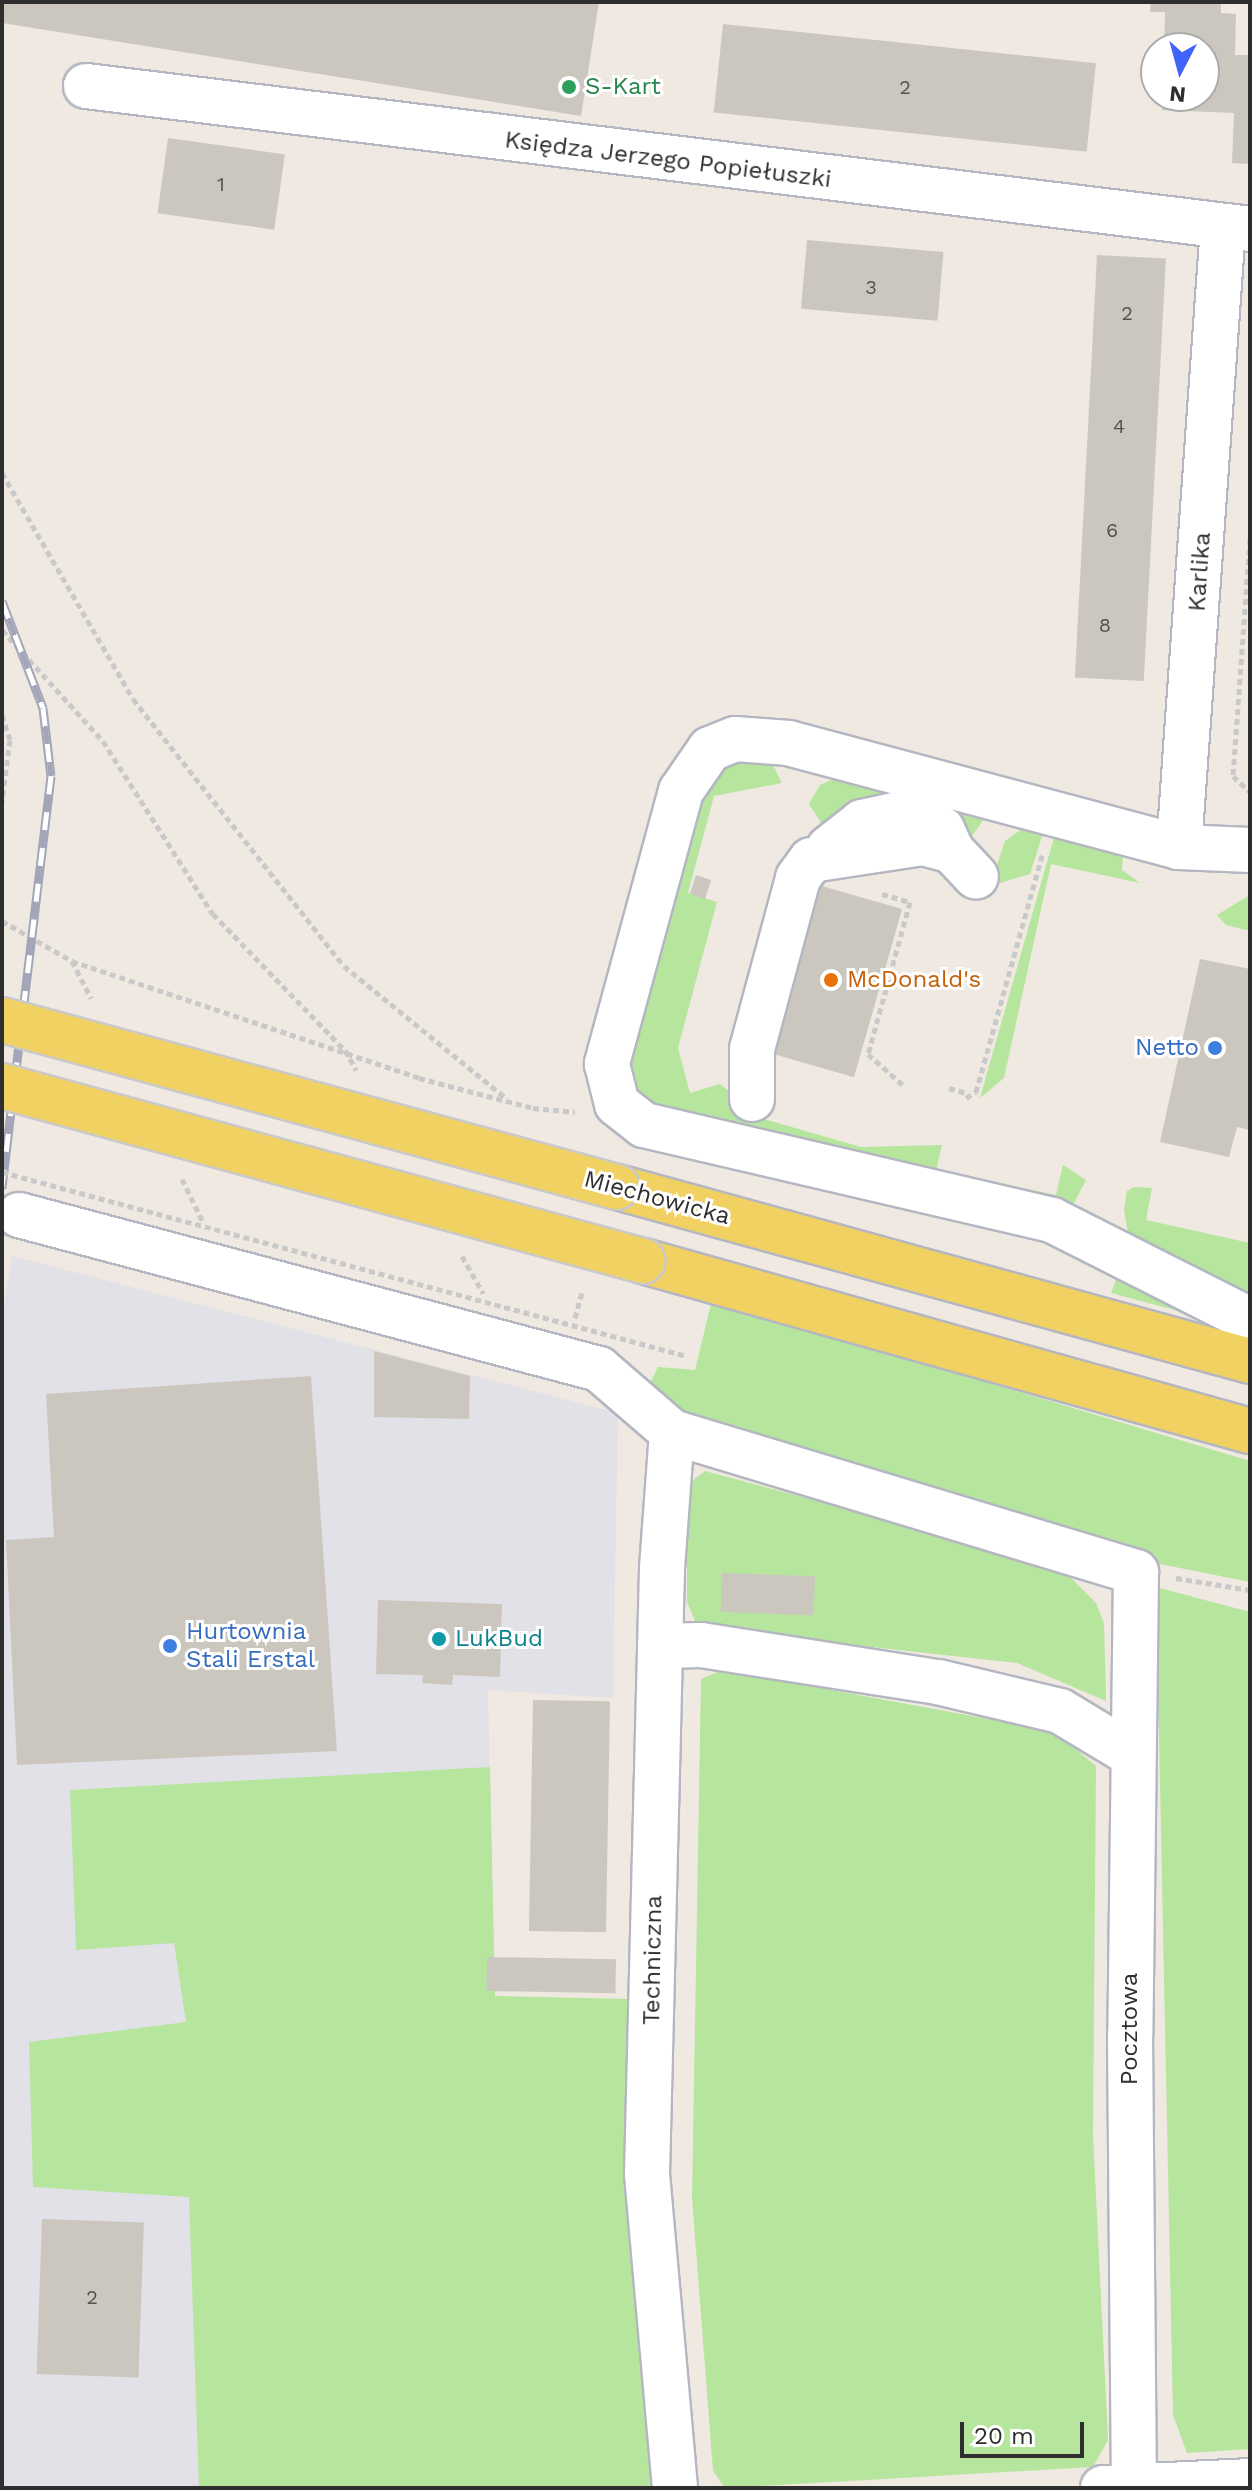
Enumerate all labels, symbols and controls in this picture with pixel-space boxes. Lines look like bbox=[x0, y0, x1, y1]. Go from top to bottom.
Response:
north arrow bbox=[1140, 32, 1220, 112]
place label: S-Kart bbox=[585, 73, 661, 101]
house number: 2 bbox=[899, 75, 911, 99]
marker: S-Kart bbox=[560, 78, 578, 96]
text: N bbox=[1168, 81, 1187, 108]
street label: Księdza Jerzego Popiełuszki bbox=[502, 126, 834, 194]
house number: 1 bbox=[217, 172, 225, 196]
house number: 3 bbox=[865, 275, 877, 299]
house number: 2 bbox=[1121, 301, 1133, 325]
house number: 4 bbox=[1113, 414, 1125, 438]
house number: 6 bbox=[1106, 518, 1118, 542]
street label: Karlika bbox=[1183, 531, 1217, 613]
house number: 8 bbox=[1099, 613, 1111, 637]
place label: McDonald's bbox=[847, 966, 981, 994]
marker: McDonald's bbox=[822, 971, 840, 989]
place label: Netto bbox=[1135, 1034, 1199, 1062]
marker: Netto bbox=[1206, 1039, 1224, 1057]
street label: Miechowicka bbox=[581, 1165, 733, 1231]
place label: Hurtownia Stali Erstal bbox=[186, 1618, 315, 1674]
place label: LukBud bbox=[455, 1625, 543, 1653]
marker: LukBud bbox=[430, 1630, 448, 1648]
marker: Hurtownia Stali Erstal bbox=[161, 1637, 179, 1655]
street label: Techniczna bbox=[637, 1895, 669, 2025]
street label: Pocztowa bbox=[1116, 1973, 1144, 2085]
house number: 2 bbox=[86, 2285, 98, 2309]
scale bar bbox=[964, 2406, 1088, 2456]
text: 20 m bbox=[974, 2422, 1034, 2450]

